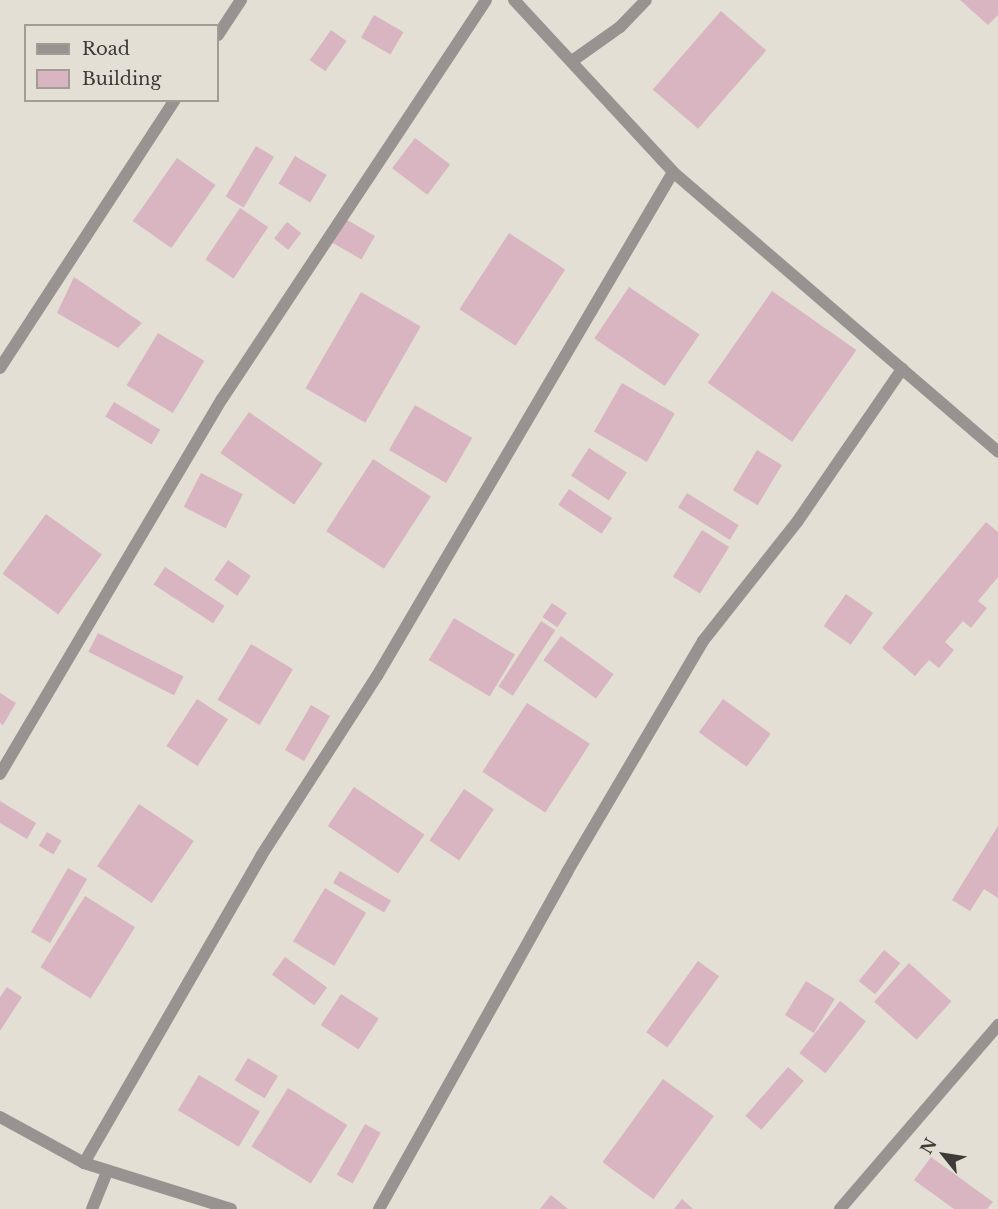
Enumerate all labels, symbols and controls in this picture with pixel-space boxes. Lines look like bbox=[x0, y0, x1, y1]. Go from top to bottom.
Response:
legend bbox=[24, 24, 219, 102]
text: Road bbox=[82, 38, 130, 60]
text: Building bbox=[82, 68, 161, 90]
north arrow bbox=[914, 1125, 974, 1185]
text: N bbox=[916, 1134, 941, 1158]

